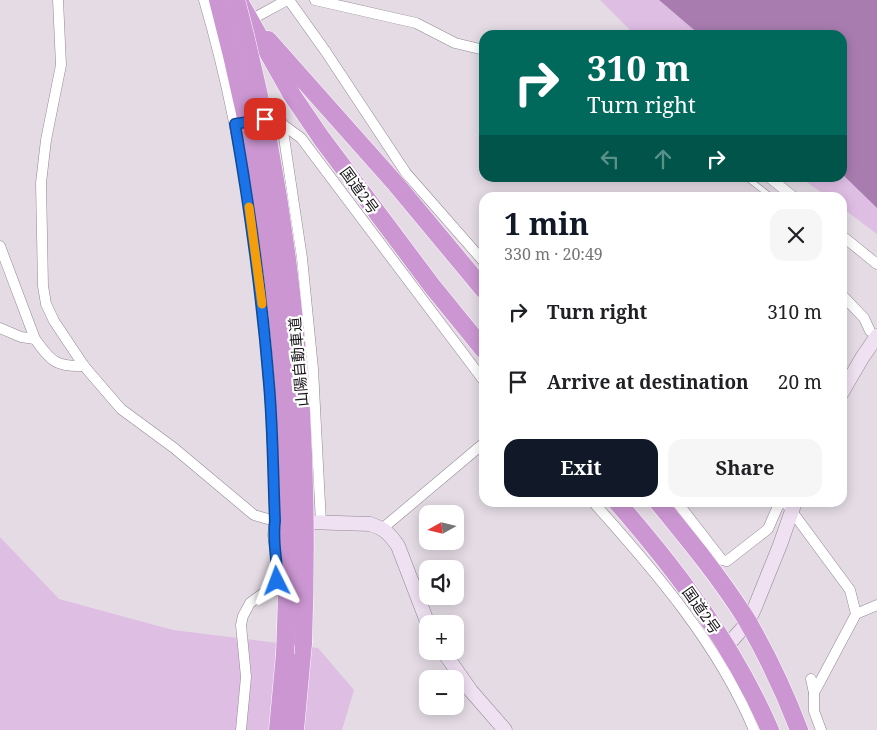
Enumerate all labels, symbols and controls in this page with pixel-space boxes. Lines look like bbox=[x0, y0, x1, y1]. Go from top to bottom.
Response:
text: 310 m bbox=[587, 44, 690, 91]
icon: right bbox=[504, 50, 569, 115]
text: Turn right bbox=[587, 89, 696, 119]
pin bbox=[244, 98, 286, 140]
icon: arrive bbox=[251, 105, 279, 133]
icon: left bbox=[596, 145, 624, 173]
icon: ahead bbox=[649, 145, 677, 173]
icon: right bbox=[702, 145, 730, 173]
street label: 国道2号 bbox=[336, 163, 384, 217]
text: 1 min bbox=[504, 203, 589, 244]
button: close bbox=[770, 209, 822, 261]
text: 330 m · 20:49 bbox=[504, 243, 603, 265]
icon: right bbox=[504, 298, 532, 326]
text: Turn right bbox=[547, 299, 647, 325]
text: 310 m bbox=[767, 299, 822, 325]
street label: 山陽自動車道 bbox=[284, 316, 312, 408]
icon: arrive bbox=[504, 368, 532, 396]
text: Arrive at destination bbox=[547, 369, 749, 395]
text: 20 m bbox=[778, 369, 822, 395]
button: Exit bbox=[504, 439, 658, 497]
button: Share bbox=[668, 439, 822, 497]
north arrow bbox=[419, 505, 464, 550]
map controls bbox=[419, 505, 464, 715]
position arrow bbox=[250, 554, 302, 606]
button: sound bbox=[419, 560, 464, 605]
street label: 国道2号 bbox=[678, 582, 726, 638]
button: + bbox=[419, 615, 464, 660]
button: − bbox=[419, 670, 464, 715]

